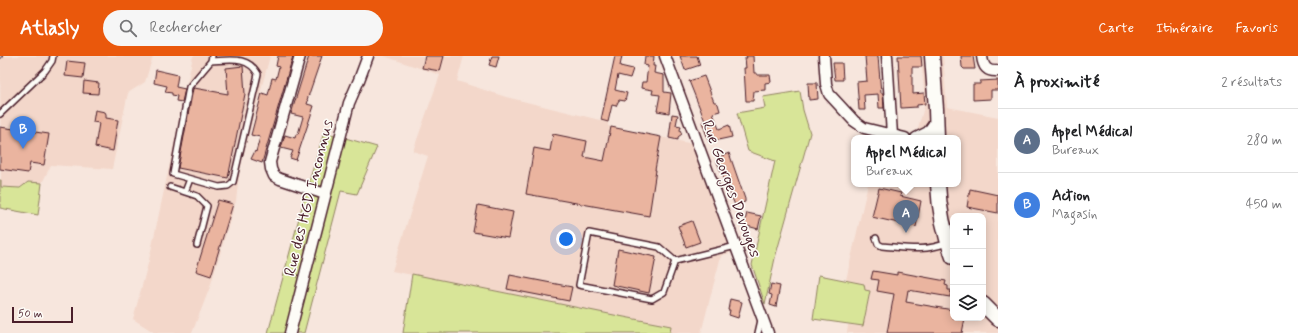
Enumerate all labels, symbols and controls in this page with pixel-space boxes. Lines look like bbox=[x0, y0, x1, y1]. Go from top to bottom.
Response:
search box bbox=[103, 10, 383, 46]
text: Atlasly bbox=[20, 16, 79, 41]
icon: search bbox=[117, 17, 139, 39]
text: Rechercher bbox=[149, 18, 222, 38]
text: Carte bbox=[1098, 19, 1134, 37]
text: Itinéraire bbox=[1156, 19, 1213, 37]
text: Favoris bbox=[1235, 19, 1278, 37]
text: À proximité bbox=[1014, 71, 1099, 93]
text: 2 résultats bbox=[1221, 74, 1282, 91]
pin: B bbox=[10, 116, 36, 149]
street label: Rue Georges Devouges bbox=[695, 117, 766, 261]
street label: Rue des HGD Inconnus bbox=[279, 118, 339, 278]
text: Appel Médical bbox=[1052, 122, 1132, 142]
text: A bbox=[1023, 132, 1031, 149]
text: 280 m bbox=[1247, 132, 1282, 149]
popup bbox=[851, 135, 961, 187]
text: Bureaux bbox=[1052, 142, 1099, 159]
text: Appel Médical bbox=[866, 143, 946, 163]
text: Bureaux bbox=[866, 163, 913, 180]
text: Action bbox=[1052, 186, 1090, 206]
text: B bbox=[1023, 196, 1031, 213]
text: 450 m bbox=[1246, 196, 1282, 213]
pin: A bbox=[893, 200, 919, 233]
text: Magasin bbox=[1052, 206, 1097, 223]
map controls bbox=[950, 213, 986, 321]
button: + bbox=[950, 213, 986, 249]
your location bbox=[556, 229, 576, 249]
button: − bbox=[950, 249, 986, 285]
button: layers bbox=[950, 285, 986, 321]
scale bar bbox=[12, 305, 73, 324]
text: 50 m bbox=[18, 307, 43, 321]

